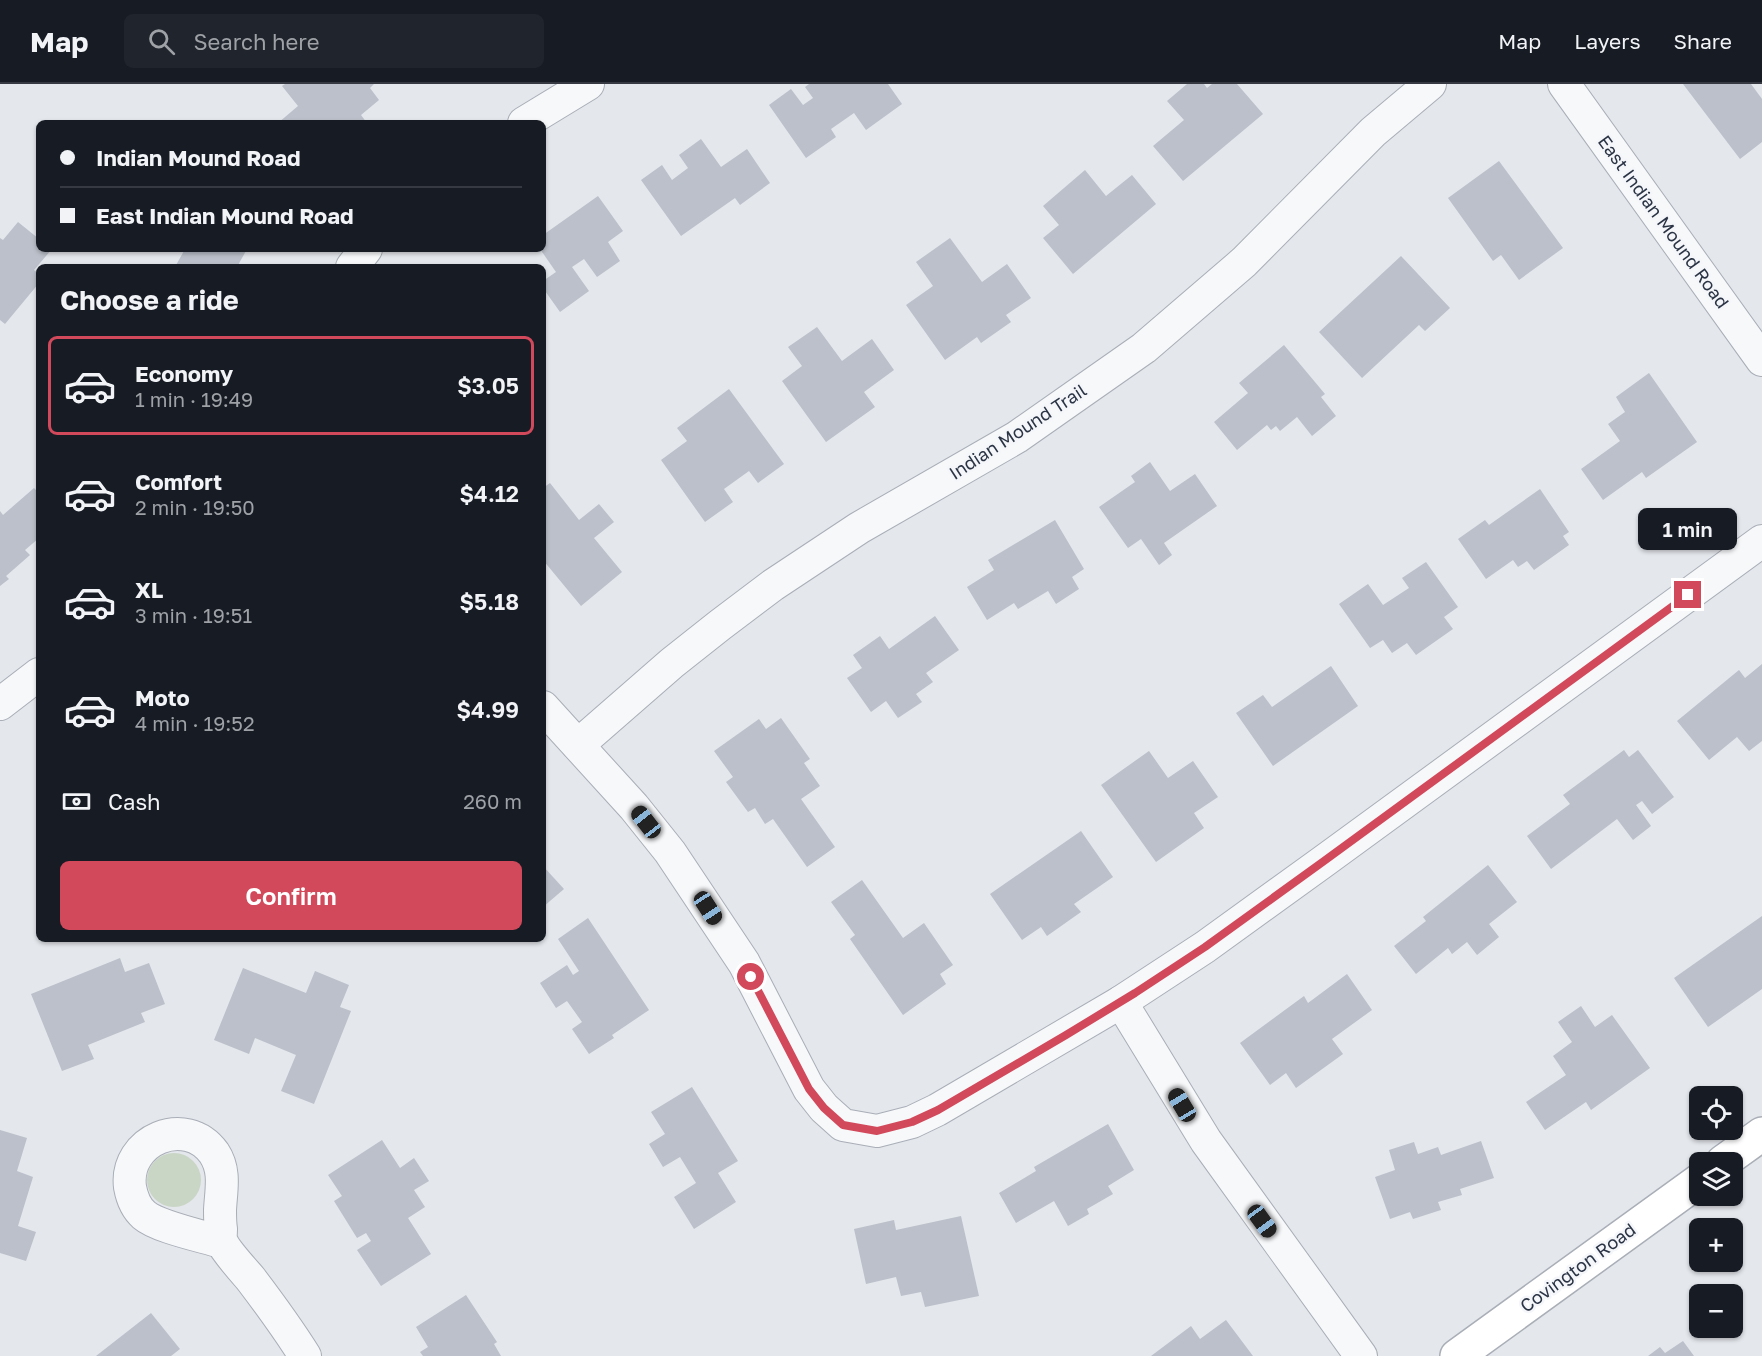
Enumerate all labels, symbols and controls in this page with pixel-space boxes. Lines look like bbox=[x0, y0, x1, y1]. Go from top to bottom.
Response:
search box bbox=[124, 14, 544, 68]
text: Map bbox=[30, 25, 88, 58]
icon: search bbox=[145, 25, 178, 58]
text: Search here bbox=[193, 28, 319, 55]
text: Map bbox=[1498, 28, 1541, 54]
text: Layers bbox=[1574, 28, 1641, 54]
text: Share bbox=[1674, 28, 1732, 54]
street label: East Indian Mound Road bbox=[1594, 131, 1734, 312]
text: Indian Mound Road bbox=[96, 144, 301, 171]
text: East Indian Mound Road bbox=[96, 202, 354, 229]
text: Choose a ride bbox=[60, 284, 239, 316]
icon: car bbox=[63, 359, 117, 413]
text: Economy bbox=[135, 360, 233, 387]
text: $3.05 bbox=[457, 372, 519, 399]
street label: Indian Mound Trail bbox=[945, 378, 1090, 484]
text: 1 min · 19:49 bbox=[135, 387, 253, 411]
icon: car bbox=[63, 467, 117, 521]
text: Comfort bbox=[135, 468, 222, 495]
text: $4.12 bbox=[460, 480, 519, 507]
text: 2 min · 19:50 bbox=[135, 495, 255, 519]
callout: 1 min bbox=[1638, 508, 1738, 550]
text: 1 min bbox=[1662, 517, 1713, 541]
icon: car bbox=[63, 575, 117, 629]
text: XL bbox=[135, 576, 163, 603]
route end bbox=[1674, 581, 1701, 608]
text: $5.18 bbox=[460, 588, 519, 615]
text: 3 min · 19:51 bbox=[135, 603, 252, 627]
icon: car bbox=[63, 683, 117, 737]
text: Moto bbox=[135, 684, 190, 711]
text: $4.99 bbox=[456, 696, 519, 723]
text: 4 min · 19:52 bbox=[135, 711, 255, 735]
icon: cash bbox=[60, 785, 93, 818]
text: Cash bbox=[108, 788, 161, 815]
text: 260 m bbox=[463, 789, 522, 813]
car bbox=[628, 802, 664, 842]
button: Confirm bbox=[60, 861, 522, 930]
car bbox=[691, 888, 725, 928]
route start bbox=[737, 963, 764, 990]
car bbox=[1165, 1085, 1199, 1125]
map controls bbox=[1689, 1086, 1743, 1338]
button: locate bbox=[1689, 1086, 1743, 1140]
button: layers bbox=[1689, 1152, 1743, 1206]
car bbox=[1244, 1201, 1280, 1241]
street label: Covington Road bbox=[1515, 1218, 1639, 1316]
button: + bbox=[1689, 1218, 1743, 1272]
button: − bbox=[1689, 1284, 1743, 1338]

